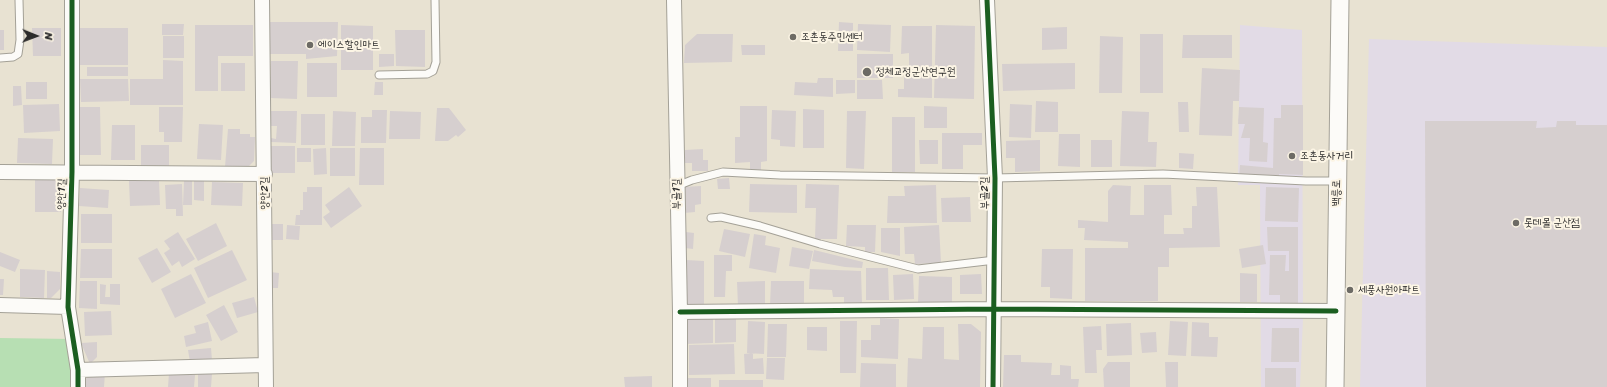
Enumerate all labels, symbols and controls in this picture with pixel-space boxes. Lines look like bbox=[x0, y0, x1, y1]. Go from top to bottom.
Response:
north arrow bbox=[16, 16, 56, 56]
place label: 조촌동주민센터 bbox=[801, 30, 863, 44]
text: N bbox=[39, 32, 58, 40]
marker: 조촌동주민센터 bbox=[788, 32, 798, 42]
place label: 에이스할인마트 bbox=[318, 38, 380, 52]
marker: 에이스할인마트 bbox=[305, 40, 315, 50]
place label: 정체교정군산연구원 bbox=[876, 65, 956, 79]
marker: 정체교정군산연구원 bbox=[861, 66, 873, 78]
place label: 조촌동사거리 bbox=[1300, 149, 1353, 163]
marker: 조촌동사거리 bbox=[1287, 151, 1297, 161]
street label: 양안2길 bbox=[258, 177, 272, 209]
street label: 부골2길 bbox=[978, 177, 992, 209]
street label: 양안1길 bbox=[55, 178, 69, 210]
street label: 부골1길 bbox=[670, 178, 684, 210]
street label: 백릉로 bbox=[1330, 180, 1344, 206]
place label: 롯데몰 군산점 bbox=[1524, 216, 1580, 230]
marker: 롯데몰 군산점 bbox=[1511, 218, 1521, 228]
place label: 세풍사원아파트 bbox=[1358, 283, 1420, 297]
marker: 세풍사원아파트 bbox=[1345, 285, 1355, 295]

